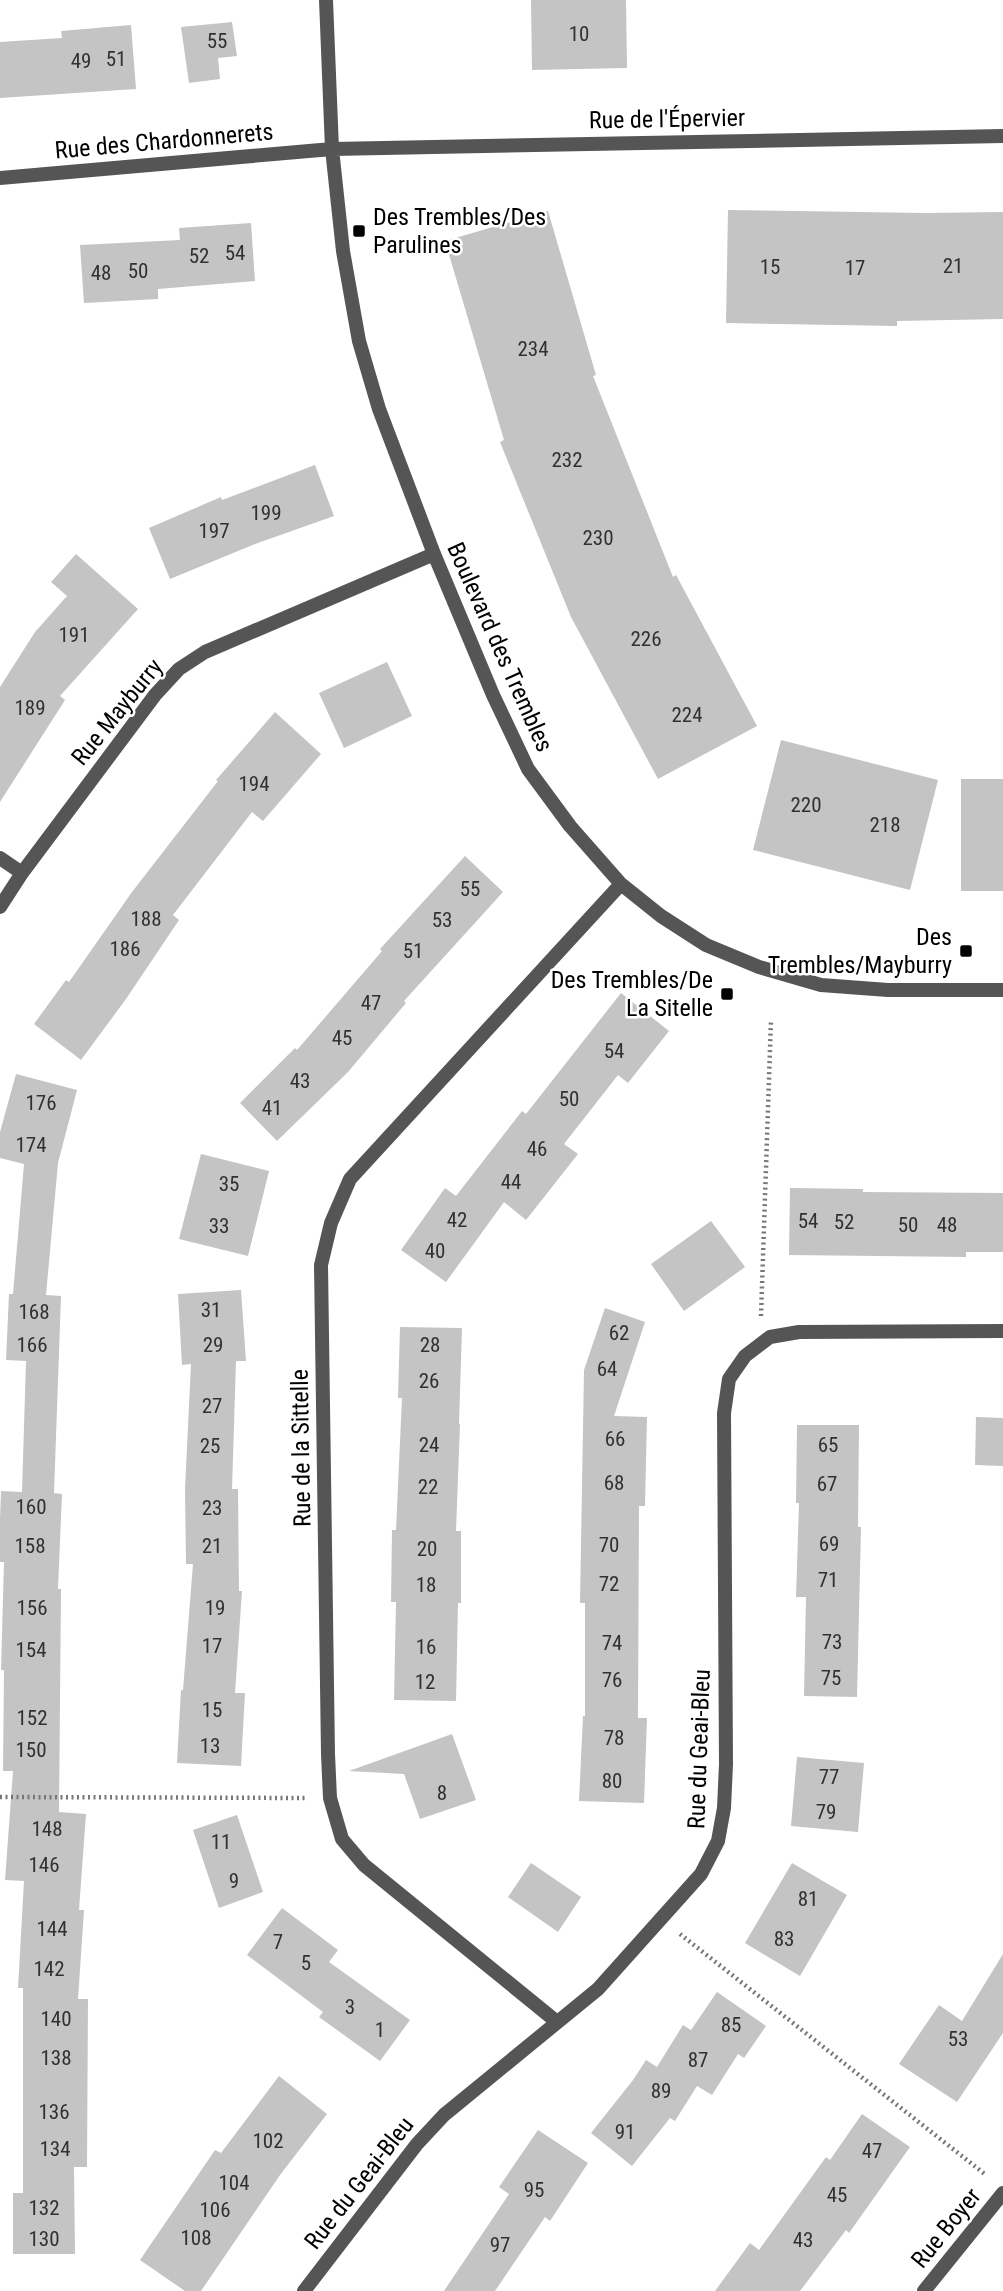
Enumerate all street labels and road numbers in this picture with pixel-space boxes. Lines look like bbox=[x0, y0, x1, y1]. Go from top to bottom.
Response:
street label: Rue de l'Épervier bbox=[589, 104, 745, 134]
street label: Rue des Chardonnerets bbox=[54, 117, 274, 165]
street label: Boulevard des Trembles bbox=[441, 538, 559, 756]
street label: Rue Mayburry bbox=[66, 653, 168, 771]
street label: Rue de la Sittelle bbox=[286, 1369, 316, 1527]
street label: Rue du Geai-Bleu bbox=[682, 1669, 716, 1829]
street label: Rue du Geai-Bleu bbox=[299, 2111, 419, 2255]
street label: Rue Boyer bbox=[905, 2182, 987, 2274]

